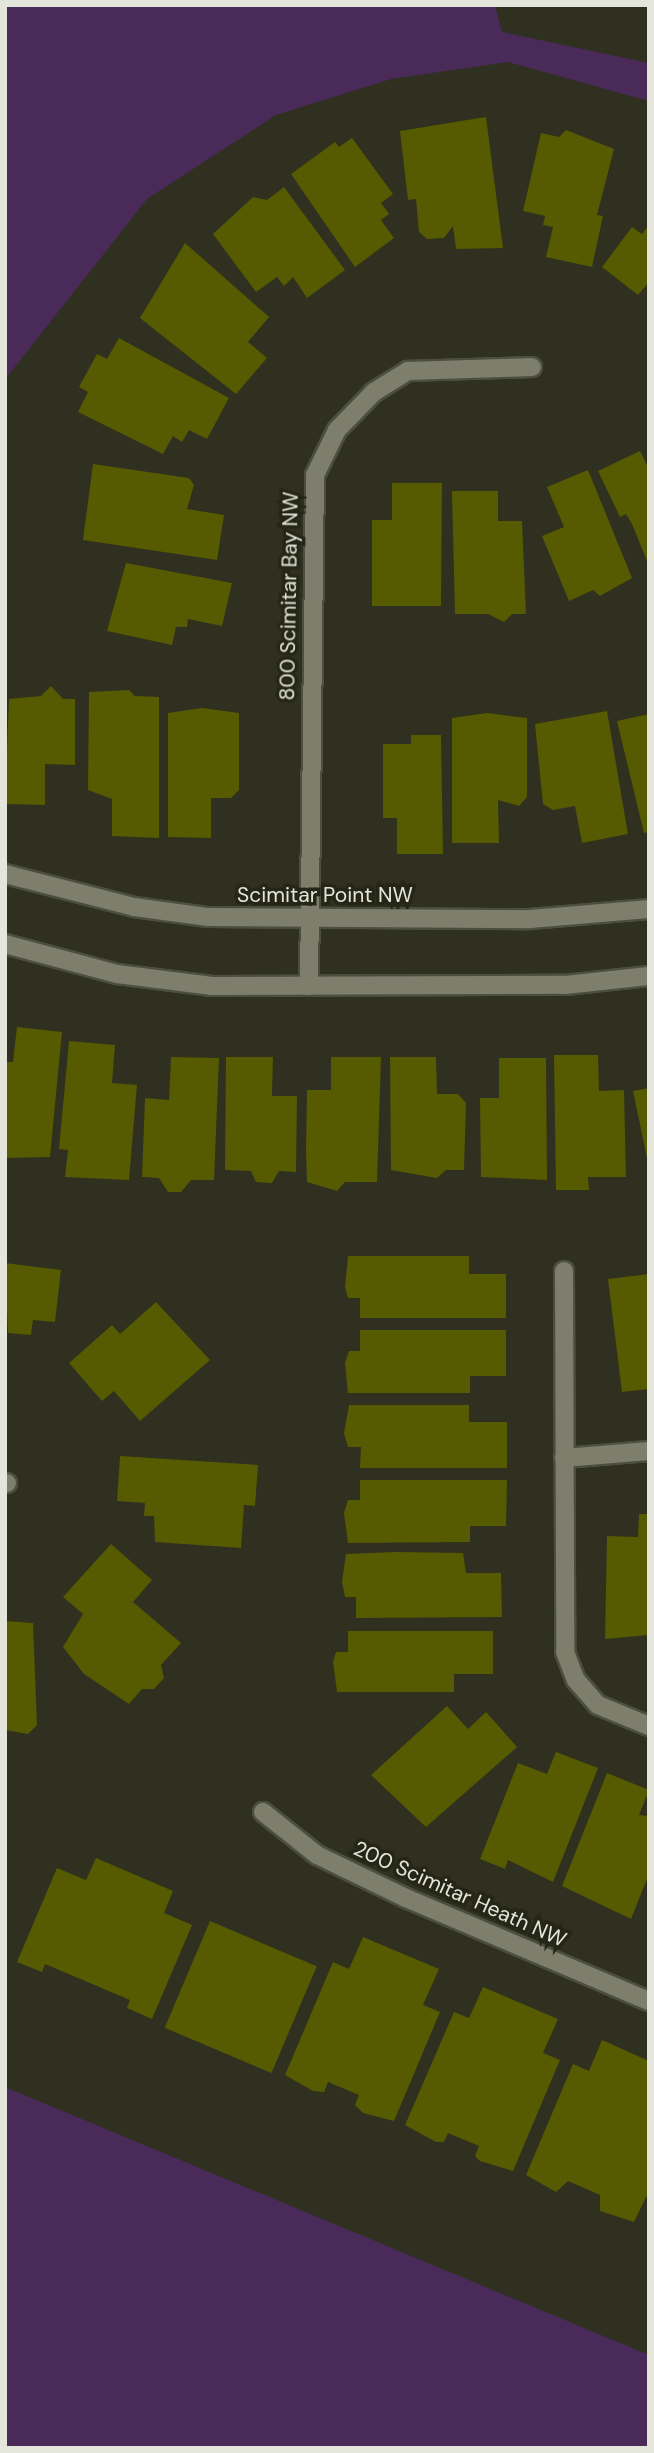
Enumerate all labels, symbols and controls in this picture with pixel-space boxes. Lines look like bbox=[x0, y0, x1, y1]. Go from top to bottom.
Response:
street label: 800 Scimitar Bay NW bbox=[275, 491, 303, 701]
street label: Scimitar Point NW bbox=[237, 882, 413, 908]
street label: 200 Scimitar Heath NW bbox=[350, 1836, 570, 1952]

